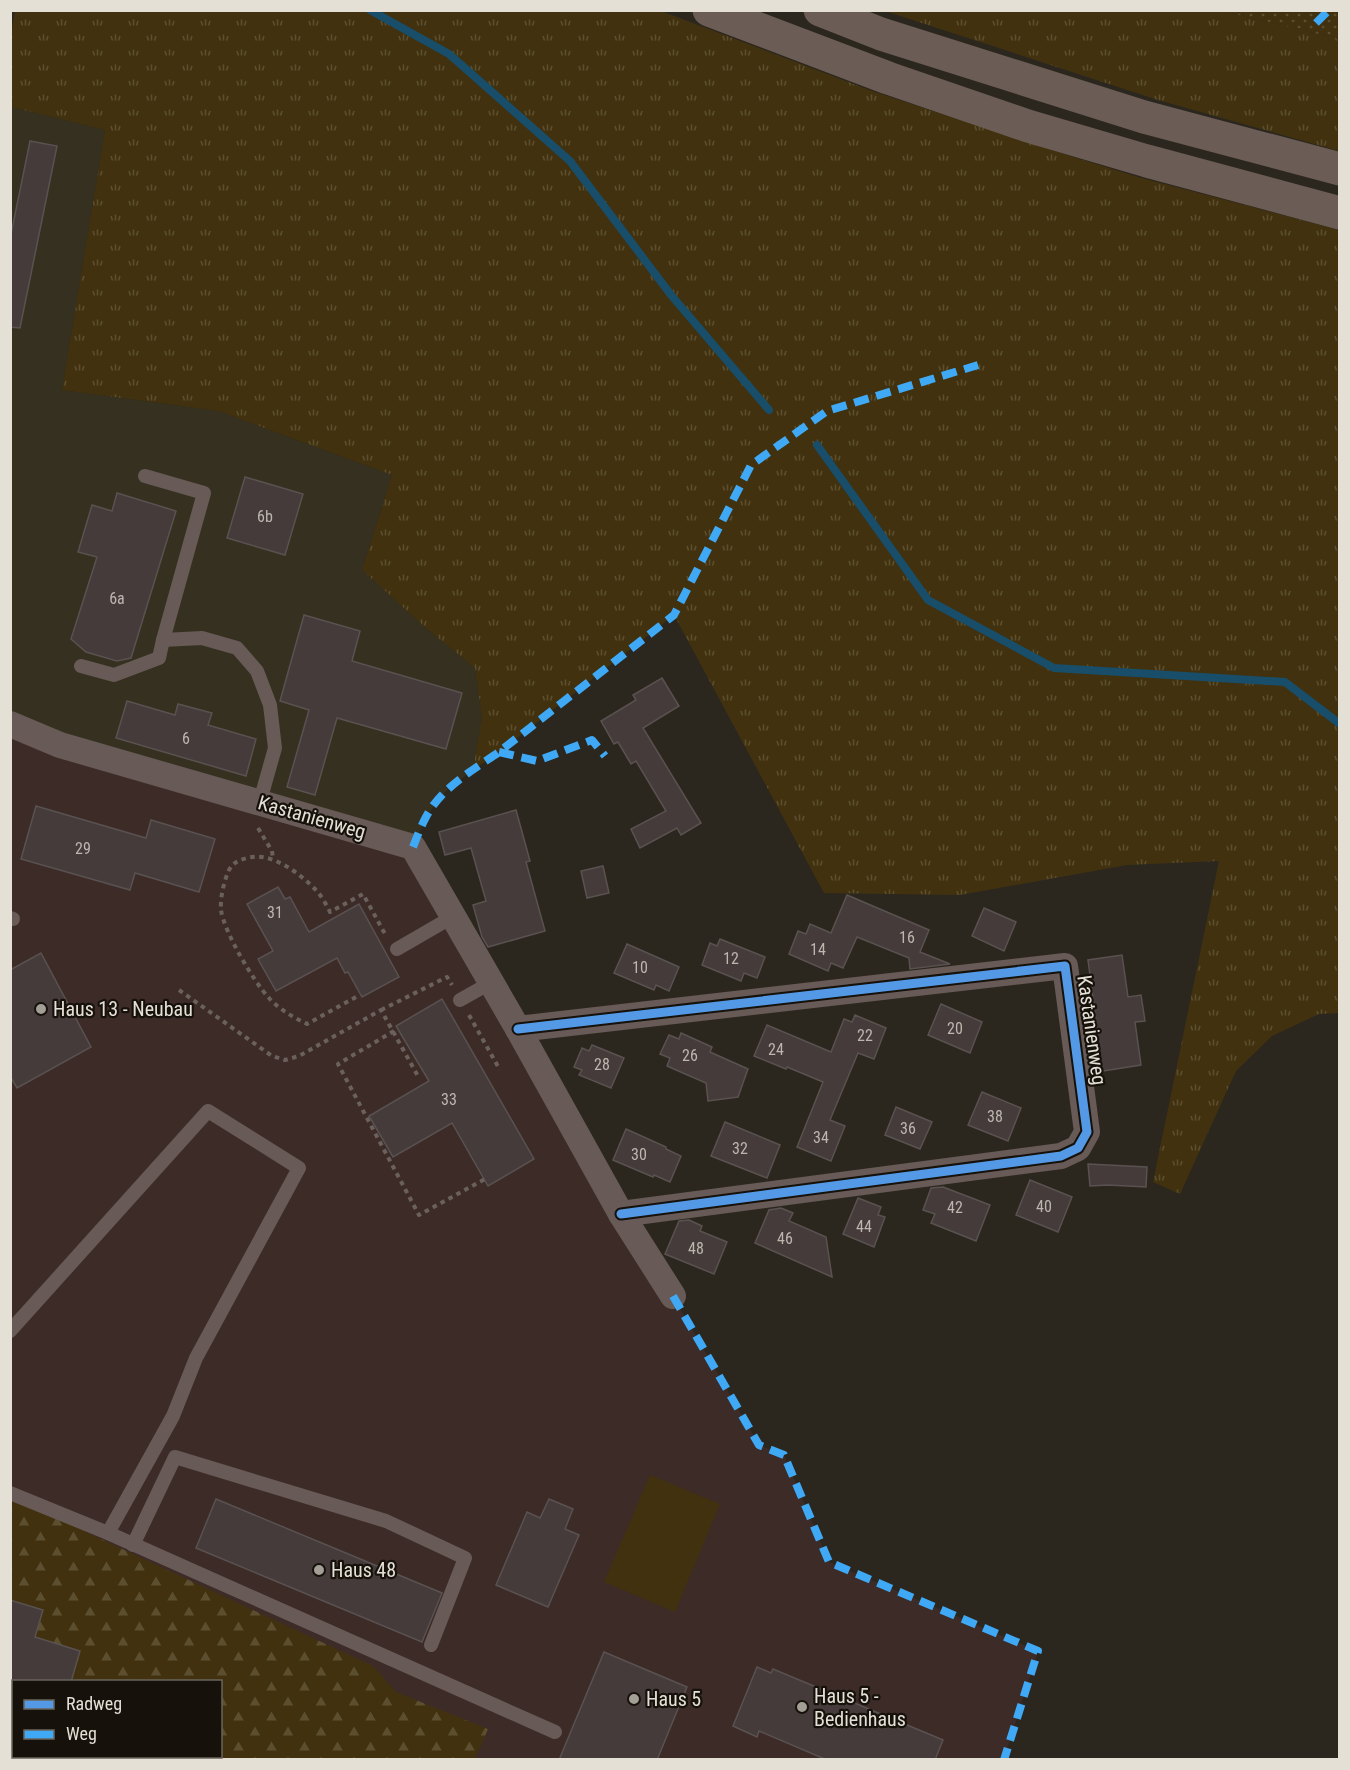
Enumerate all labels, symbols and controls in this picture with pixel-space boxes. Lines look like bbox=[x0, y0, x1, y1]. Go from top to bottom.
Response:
house number: 6b bbox=[257, 507, 273, 526]
house number: 6a bbox=[109, 589, 125, 608]
house number: 6 bbox=[182, 729, 190, 748]
street label: Kastanienweg bbox=[255, 790, 369, 844]
house number: 29 bbox=[75, 839, 91, 858]
house number: 31 bbox=[267, 903, 283, 922]
house number: 16 bbox=[899, 928, 915, 947]
house number: 14 bbox=[810, 940, 826, 959]
house number: 12 bbox=[723, 949, 739, 968]
house number: 10 bbox=[632, 958, 648, 977]
street label: Kastanienweg bbox=[1072, 974, 1112, 1086]
place label: Haus 13 - Neubau bbox=[53, 997, 193, 1021]
marker: Haus 13 - Neubau bbox=[34, 1002, 48, 1016]
house number: 20 bbox=[947, 1019, 963, 1038]
house number: 22 bbox=[857, 1026, 873, 1045]
house number: 24 bbox=[768, 1040, 784, 1059]
house number: 26 bbox=[682, 1046, 698, 1065]
house number: 28 bbox=[594, 1055, 610, 1074]
house number: 33 bbox=[441, 1090, 457, 1109]
house number: 38 bbox=[987, 1107, 1003, 1126]
house number: 36 bbox=[900, 1119, 916, 1138]
house number: 34 bbox=[813, 1128, 829, 1147]
house number: 32 bbox=[732, 1139, 748, 1158]
house number: 30 bbox=[631, 1145, 647, 1164]
house number: 40 bbox=[1036, 1197, 1052, 1216]
house number: 42 bbox=[947, 1198, 963, 1217]
house number: 44 bbox=[856, 1217, 872, 1236]
house number: 46 bbox=[777, 1229, 793, 1248]
house number: 48 bbox=[688, 1239, 704, 1258]
place label: Haus 48 bbox=[331, 1558, 396, 1582]
marker: Haus 48 bbox=[312, 1563, 326, 1577]
legend bbox=[12, 1680, 222, 1758]
place label: Haus 5 - Bedienhaus bbox=[814, 1684, 906, 1731]
place label: Haus 5 bbox=[646, 1687, 701, 1711]
marker: Haus 5 bbox=[627, 1692, 641, 1706]
text: Radweg bbox=[66, 1693, 122, 1714]
marker: Haus 5 - Bedienhaus bbox=[795, 1700, 809, 1714]
text: Weg bbox=[66, 1723, 97, 1744]

